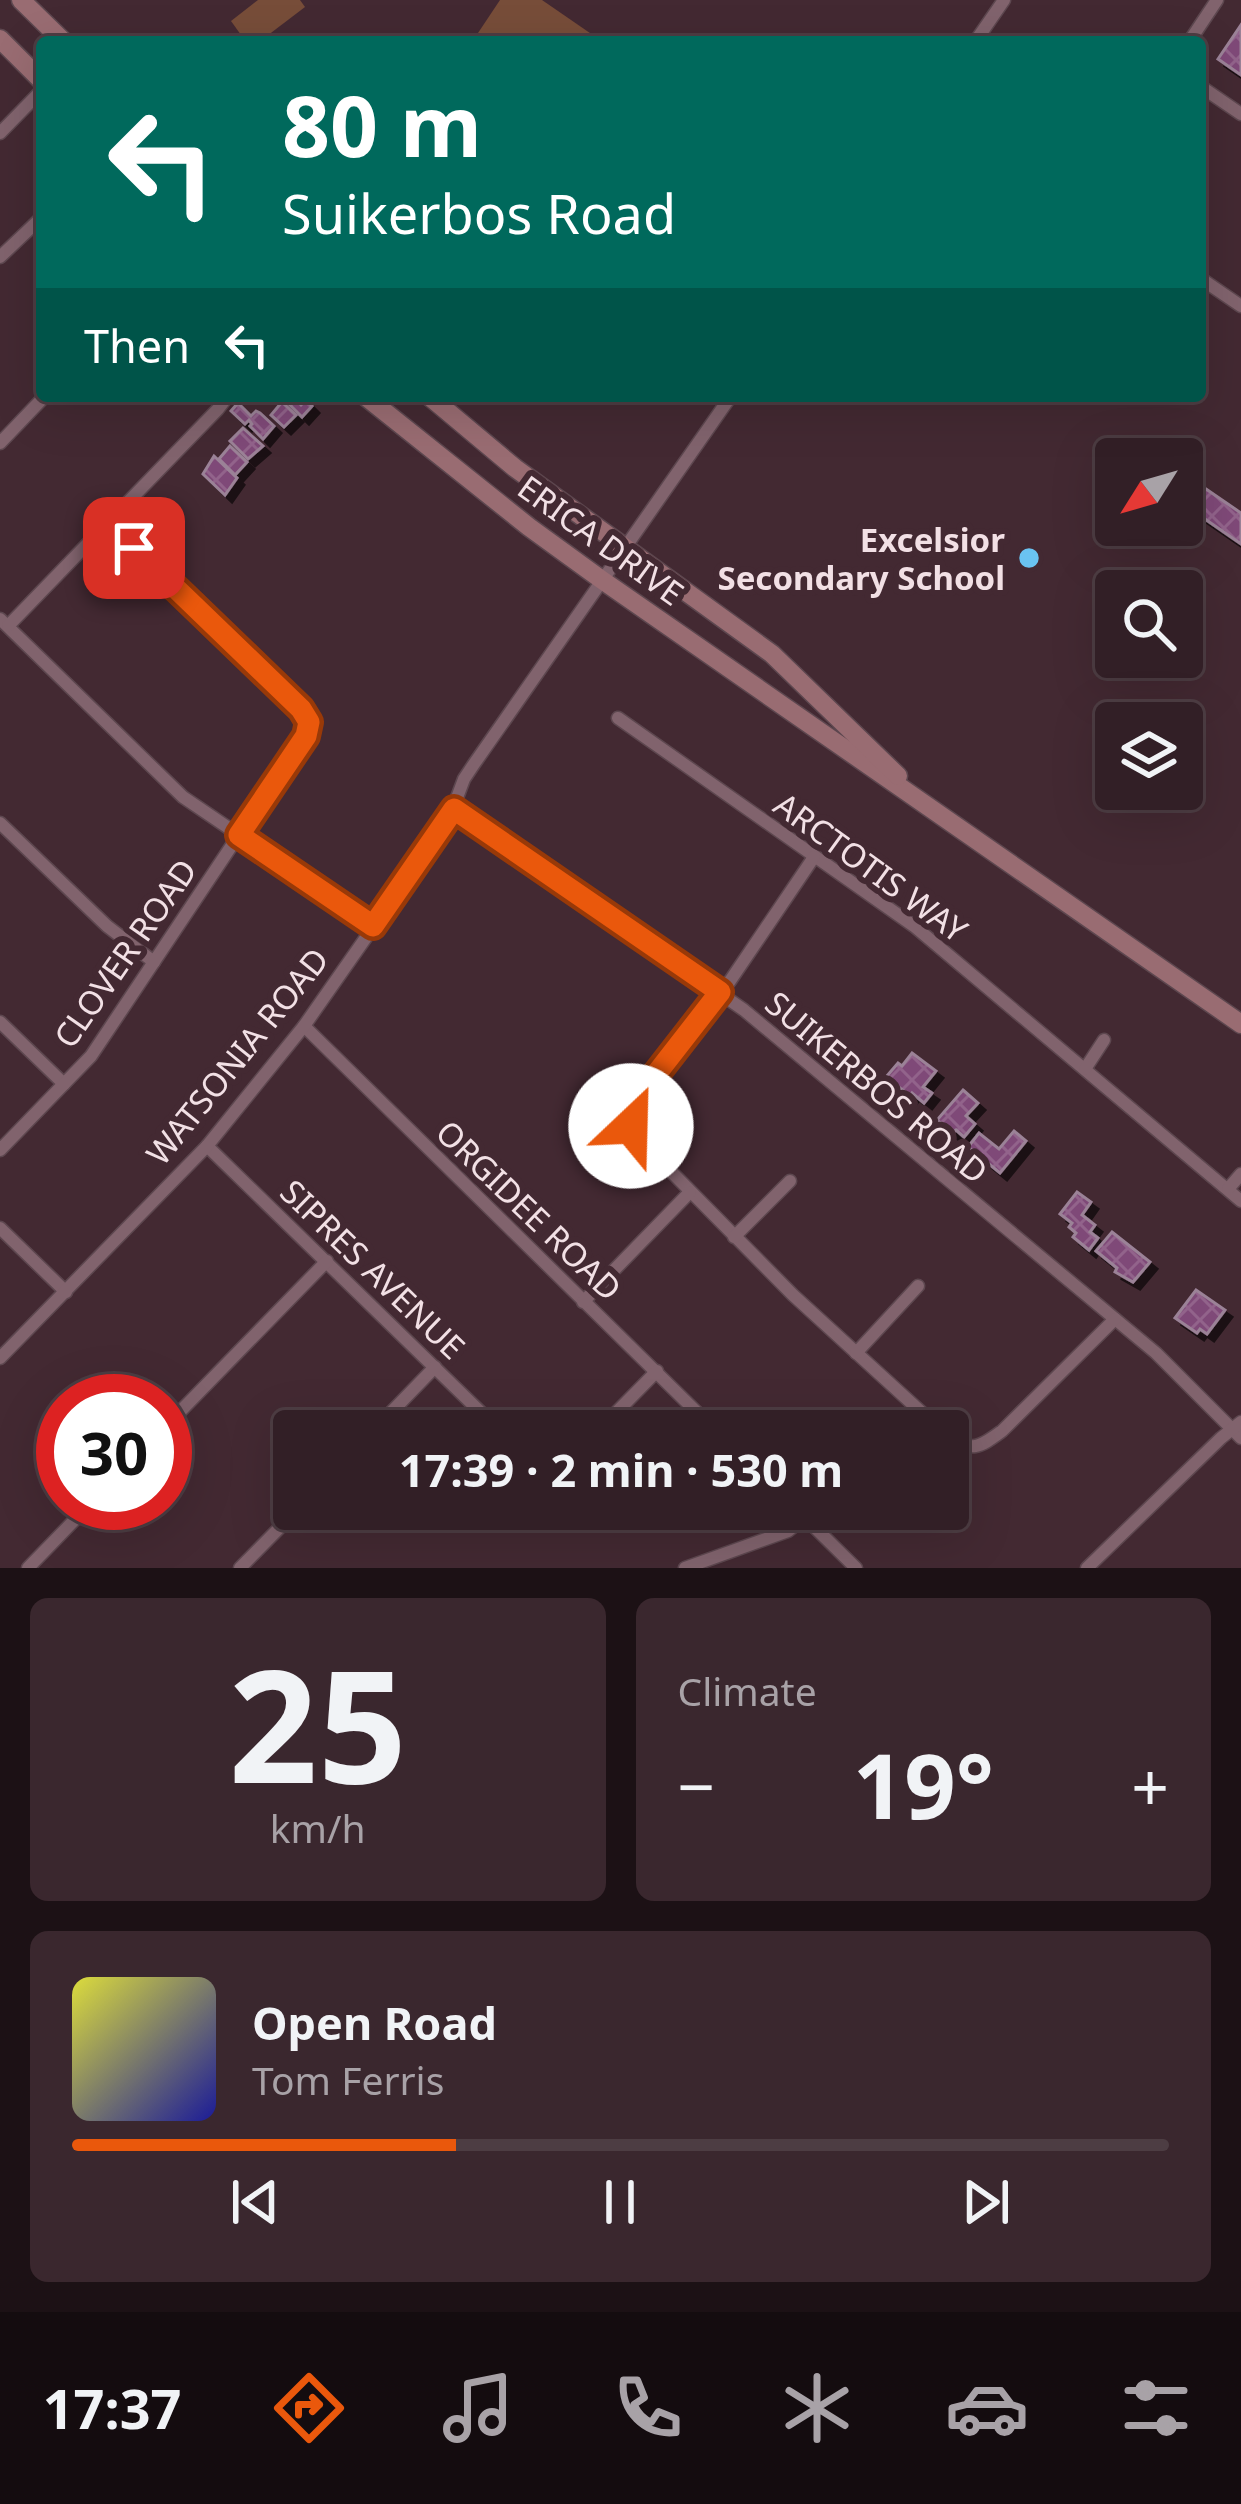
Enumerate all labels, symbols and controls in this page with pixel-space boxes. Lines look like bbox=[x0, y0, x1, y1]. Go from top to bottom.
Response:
text: 80 m bbox=[282, 67, 482, 182]
icon: left bbox=[84, 84, 240, 240]
text: Suikerbos Road bbox=[282, 176, 676, 250]
icon: left bbox=[214, 312, 280, 378]
text: Then bbox=[84, 315, 190, 376]
north arrow bbox=[1095, 438, 1203, 546]
map controls bbox=[1095, 438, 1203, 810]
street label: ERICA DRIVE bbox=[509, 465, 693, 615]
pin bbox=[83, 497, 185, 599]
icon: arrive bbox=[101, 515, 167, 581]
place label: Excelsior Secondary School bbox=[717, 517, 1005, 600]
marker: Excelsior Secondary School bbox=[1016, 545, 1042, 571]
button: search bbox=[1095, 570, 1203, 678]
button: layers bbox=[1095, 702, 1203, 810]
street label: ARCTOTIS WAY bbox=[765, 782, 977, 952]
street label: CLOVER ROAD bbox=[43, 850, 207, 1056]
street label: WATSONIA ROAD bbox=[135, 938, 339, 1174]
street label: SUIKERBOS ROAD bbox=[756, 981, 998, 1193]
position arrow bbox=[568, 1063, 694, 1189]
street label: ORGIDEE ROAD bbox=[426, 1110, 632, 1310]
street label: SIPRES AVENUE bbox=[271, 1169, 475, 1369]
speed limit sign: 30 bbox=[36, 1374, 192, 1530]
text: 17:39 · 2 min · 530 m bbox=[399, 1439, 843, 1500]
text: 25 bbox=[229, 1616, 407, 1829]
text: Climate bbox=[678, 1664, 817, 1717]
text: 19° bbox=[853, 1723, 994, 1845]
text: − bbox=[678, 1740, 715, 1830]
text: + bbox=[1131, 1740, 1169, 1830]
text: km/h bbox=[270, 1801, 366, 1854]
text: Open Road bbox=[252, 1992, 497, 2053]
text: Tom Ferris bbox=[252, 2053, 444, 2106]
icon: previous bbox=[222, 2169, 288, 2235]
icon: pause bbox=[587, 2169, 653, 2235]
icon: next bbox=[953, 2169, 1019, 2235]
icon: directions bbox=[267, 2366, 351, 2450]
icon: music bbox=[436, 2366, 520, 2450]
icon: phone bbox=[606, 2366, 690, 2450]
icon: climate bbox=[775, 2366, 859, 2450]
icon: car bbox=[945, 2366, 1029, 2450]
icon: filters bbox=[1114, 2366, 1198, 2450]
text: 17:37 bbox=[43, 2371, 181, 2445]

